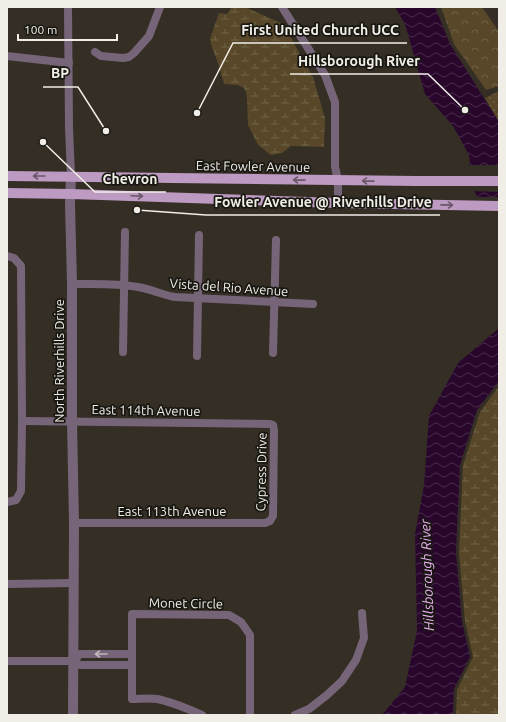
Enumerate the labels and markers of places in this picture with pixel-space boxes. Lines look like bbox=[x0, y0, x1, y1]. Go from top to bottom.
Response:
callout: First United Church UCC bbox=[233, 17, 407, 43]
callout: Hillsborough River bbox=[290, 48, 428, 74]
callout: BP bbox=[43, 61, 78, 87]
callout: Chevron bbox=[95, 166, 166, 192]
callout: Fowler Avenue @ Riverhills Drive bbox=[206, 189, 440, 215]

